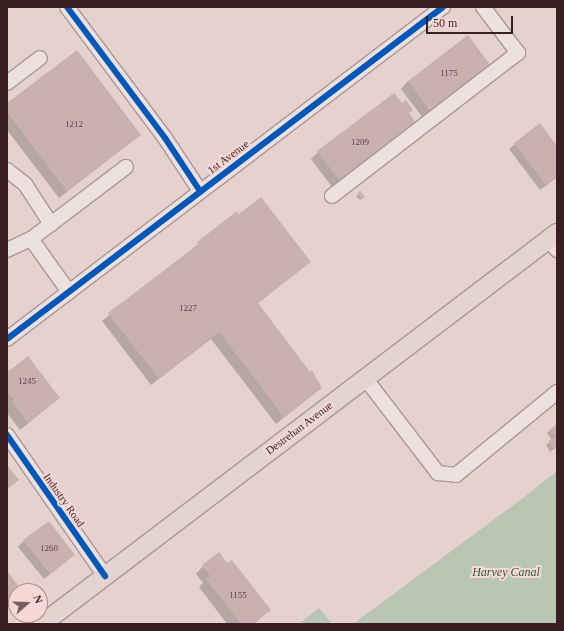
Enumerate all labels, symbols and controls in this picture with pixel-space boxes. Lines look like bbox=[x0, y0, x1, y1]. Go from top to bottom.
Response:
scale bar bbox=[428, 8, 515, 34]
text: 50 m bbox=[433, 16, 457, 30]
house number: 1175 bbox=[440, 68, 458, 78]
house number: 1212 bbox=[65, 119, 83, 129]
street label: 1st Avenue bbox=[204, 137, 252, 177]
house number: 1209 bbox=[351, 137, 369, 147]
house number: 1227 bbox=[179, 303, 197, 313]
house number: 1245 bbox=[18, 376, 36, 386]
street label: Destrehan Avenue bbox=[263, 398, 335, 458]
street label: Industry Road bbox=[41, 471, 87, 529]
house number: 1260 bbox=[40, 543, 58, 553]
water label: Harvey Canal bbox=[472, 566, 540, 580]
north arrow bbox=[8, 583, 48, 623]
house number: 1155 bbox=[229, 590, 247, 600]
text: N bbox=[31, 593, 45, 605]

